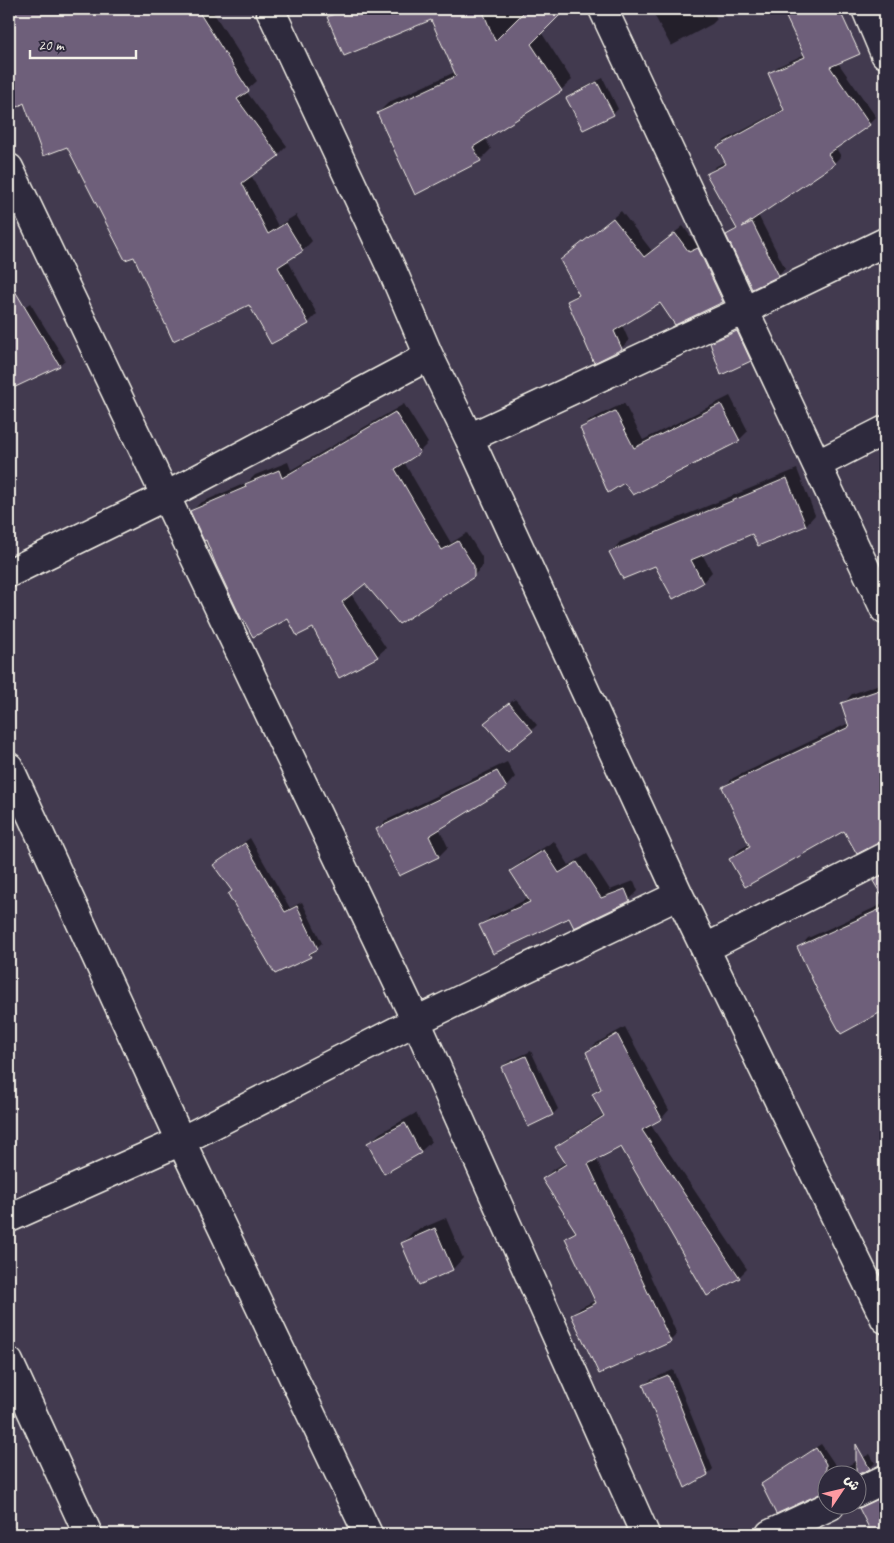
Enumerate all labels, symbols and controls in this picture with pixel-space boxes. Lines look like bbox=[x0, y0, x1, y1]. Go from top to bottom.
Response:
scale bar bbox=[30, 28, 136, 60]
text: 20 m bbox=[38, 36, 65, 55]
north arrow bbox=[816, 1466, 866, 1516]
text: ش bbox=[841, 1472, 864, 1494]

